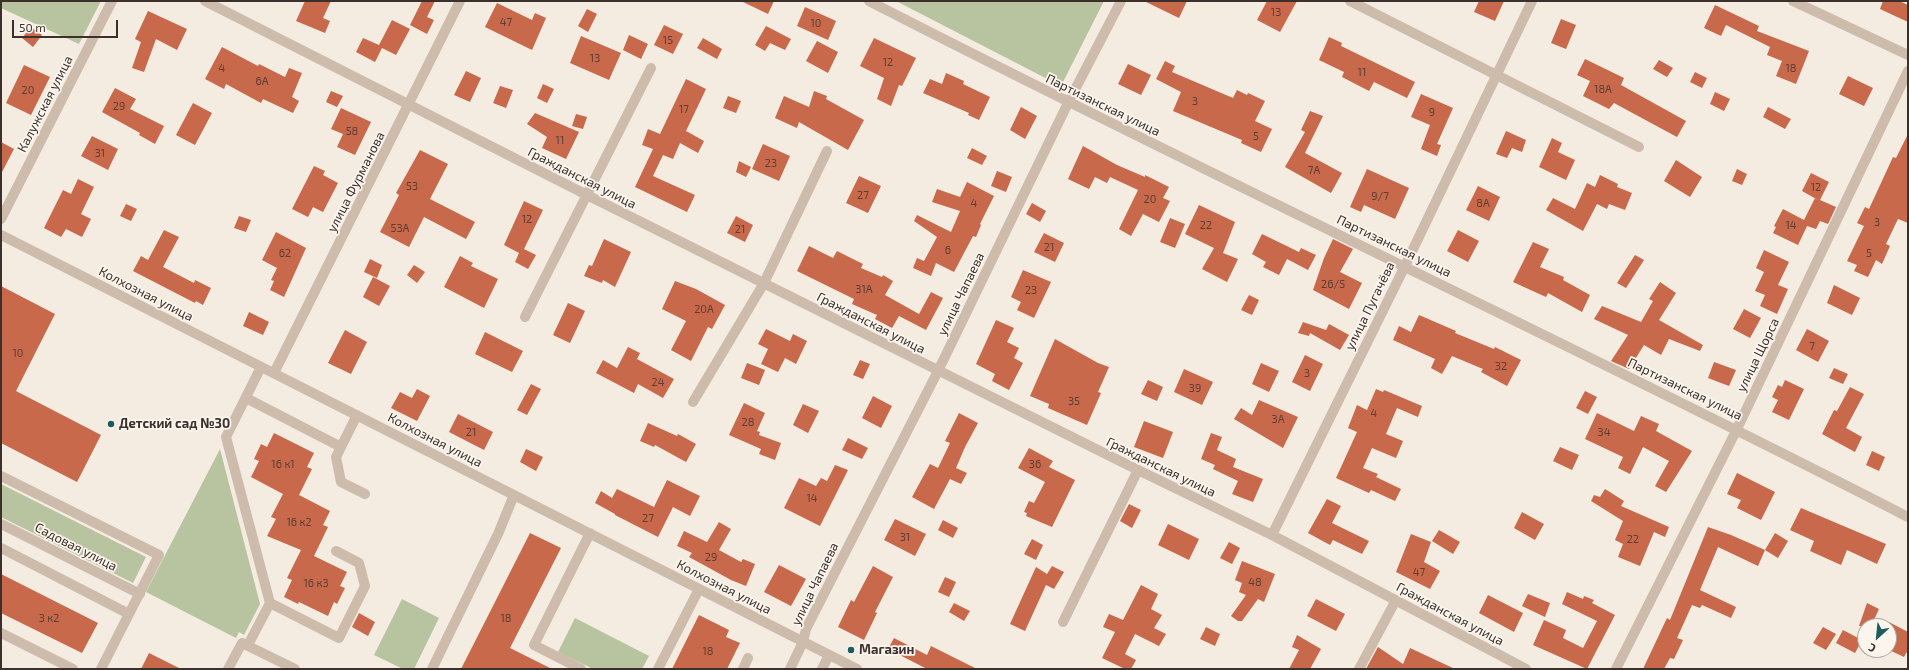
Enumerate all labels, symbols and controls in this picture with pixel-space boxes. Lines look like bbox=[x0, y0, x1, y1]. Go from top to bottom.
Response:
house number: 13 bbox=[1271, 5, 1281, 19]
scale bar bbox=[14, 12, 120, 38]
house number: 47 bbox=[500, 15, 512, 29]
house number: 10 bbox=[810, 16, 822, 30]
text: 50 m bbox=[19, 20, 46, 34]
house number: 15 bbox=[663, 33, 673, 47]
house number: 13 bbox=[590, 51, 600, 65]
street label: Калужская улица bbox=[14, 53, 76, 155]
house number: 12 bbox=[883, 55, 893, 69]
house number: 4 bbox=[219, 61, 225, 75]
house number: 18 bbox=[1785, 61, 1797, 75]
house number: 11 bbox=[1358, 65, 1366, 79]
street label: Партизанская улица bbox=[1043, 70, 1163, 140]
house number: 6А bbox=[255, 74, 269, 88]
house number: 18А bbox=[1594, 82, 1612, 96]
house number: 20 bbox=[22, 83, 34, 97]
house number: 3 bbox=[1192, 94, 1198, 108]
house number: 29 bbox=[113, 99, 125, 113]
house number: 17 bbox=[679, 102, 689, 116]
house number: 9 bbox=[1429, 105, 1435, 119]
house number: 58 bbox=[346, 124, 358, 138]
street label: улица Фурманова bbox=[324, 129, 388, 235]
house number: 5 bbox=[1253, 129, 1259, 143]
house number: 11 bbox=[556, 133, 564, 147]
street label: Гражданская улица bbox=[525, 144, 639, 212]
house number: 31 bbox=[95, 146, 105, 160]
house number: 23 bbox=[765, 156, 777, 170]
house number: 7А bbox=[1308, 163, 1320, 177]
house number: 53 bbox=[406, 179, 418, 193]
house number: 12 bbox=[1811, 180, 1821, 194]
house number: 27 bbox=[857, 188, 869, 202]
house number: 9/7 bbox=[1371, 189, 1389, 203]
house number: 20 bbox=[1144, 192, 1156, 206]
house number: 4 bbox=[971, 196, 977, 210]
house number: 8А bbox=[1476, 196, 1490, 210]
street label: Партизанская улица bbox=[1334, 211, 1454, 281]
house number: 12 bbox=[522, 212, 532, 226]
house number: 3 bbox=[1874, 215, 1880, 229]
house number: 22 bbox=[1200, 218, 1212, 232]
house number: 14 bbox=[1785, 218, 1797, 232]
house number: 53А bbox=[391, 221, 409, 235]
house number: 21 bbox=[735, 222, 745, 236]
house number: 21 bbox=[1044, 240, 1054, 254]
house number: 6 bbox=[945, 243, 951, 257]
house number: 62 bbox=[279, 246, 291, 260]
house number: 5 bbox=[1866, 246, 1872, 260]
street label: улица Чапаева bbox=[934, 250, 988, 338]
street label: улица Пугачёва bbox=[1342, 259, 1398, 353]
street label: Колхозная улица bbox=[96, 263, 196, 325]
house number: 26/5 bbox=[1321, 277, 1345, 291]
house number: 31А bbox=[855, 282, 873, 296]
house number: 23 bbox=[1025, 283, 1037, 297]
street label: Гражданская улица bbox=[814, 289, 928, 357]
house number: 20А bbox=[694, 302, 714, 316]
street label: улица Щорса bbox=[1733, 316, 1783, 394]
house number: 7 bbox=[1809, 339, 1815, 353]
house number: 10 bbox=[12, 346, 24, 360]
street label: Партизанская улица bbox=[1625, 354, 1745, 424]
house number: 32 bbox=[1495, 359, 1507, 373]
house number: 3 bbox=[1304, 366, 1310, 380]
house number: 24 bbox=[652, 375, 664, 389]
house number: 39 bbox=[1189, 381, 1201, 395]
house number: 35 bbox=[1068, 394, 1080, 408]
house number: 4 bbox=[1371, 406, 1377, 420]
street label: Колхозная улица bbox=[385, 409, 485, 471]
house number: 3А bbox=[1272, 412, 1284, 426]
house number: 28 bbox=[742, 415, 754, 429]
place label: Детский сад №30 bbox=[119, 416, 230, 432]
marker: Детский сад №30 bbox=[106, 419, 116, 429]
house number: 21 bbox=[466, 425, 476, 439]
house number: 34 bbox=[1598, 425, 1610, 439]
street label: Гражданская улица bbox=[1104, 434, 1218, 500]
house number: 16 к1 bbox=[271, 457, 295, 471]
house number: 36 bbox=[1029, 457, 1041, 471]
house number: 14 bbox=[806, 491, 818, 505]
house number: 27 bbox=[642, 511, 654, 525]
house number: 16 к2 bbox=[286, 515, 312, 529]
street label: Садовая улица bbox=[32, 520, 120, 574]
house number: 31 bbox=[900, 530, 910, 544]
house number: 22 bbox=[1627, 532, 1639, 546]
street label: улица Чапаева bbox=[788, 540, 842, 628]
house number: 29 bbox=[705, 550, 717, 564]
street label: Колхозная улица bbox=[674, 556, 774, 618]
house number: 47 bbox=[1413, 565, 1425, 579]
house number: 48 bbox=[1248, 575, 1262, 589]
house number: 16 к3 bbox=[303, 576, 329, 590]
street label: Гражданская улица bbox=[1394, 579, 1506, 649]
house number: 3 к2 bbox=[39, 611, 59, 625]
house number: 18 bbox=[500, 611, 512, 625]
north arrow bbox=[1857, 618, 1897, 658]
text: С bbox=[1866, 641, 1878, 656]
place label: Магазин bbox=[859, 642, 914, 658]
house number: 18 bbox=[702, 644, 714, 658]
marker: Магазин bbox=[846, 645, 856, 655]

